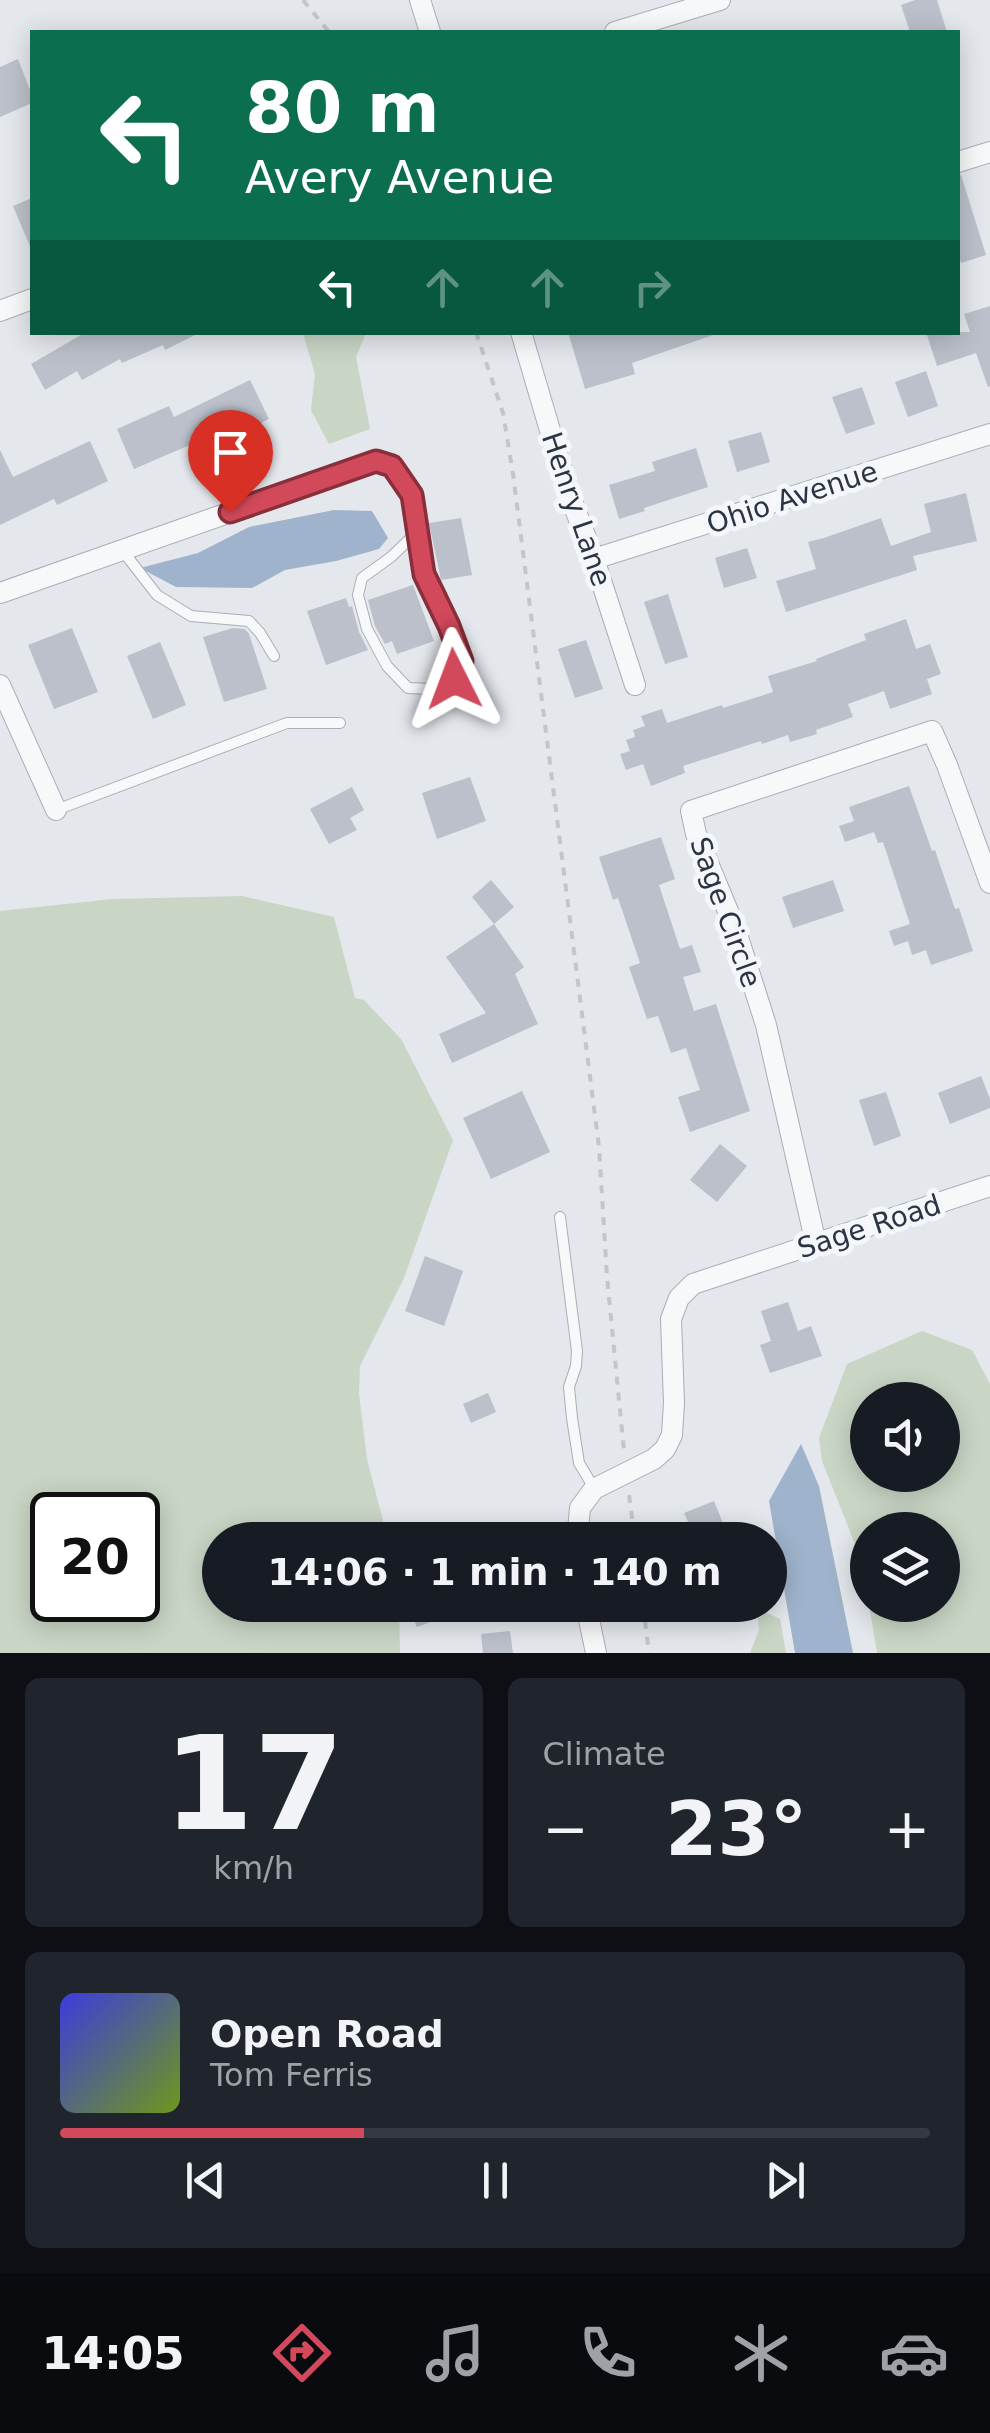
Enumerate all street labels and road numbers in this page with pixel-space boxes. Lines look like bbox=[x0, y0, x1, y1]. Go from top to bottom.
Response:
street label: Henry Lane bbox=[535, 428, 618, 591]
street label: Ohio Avenue bbox=[703, 454, 882, 541]
street label: Sage Circle bbox=[683, 833, 768, 992]
street label: Sage Road bbox=[793, 1188, 945, 1265]

